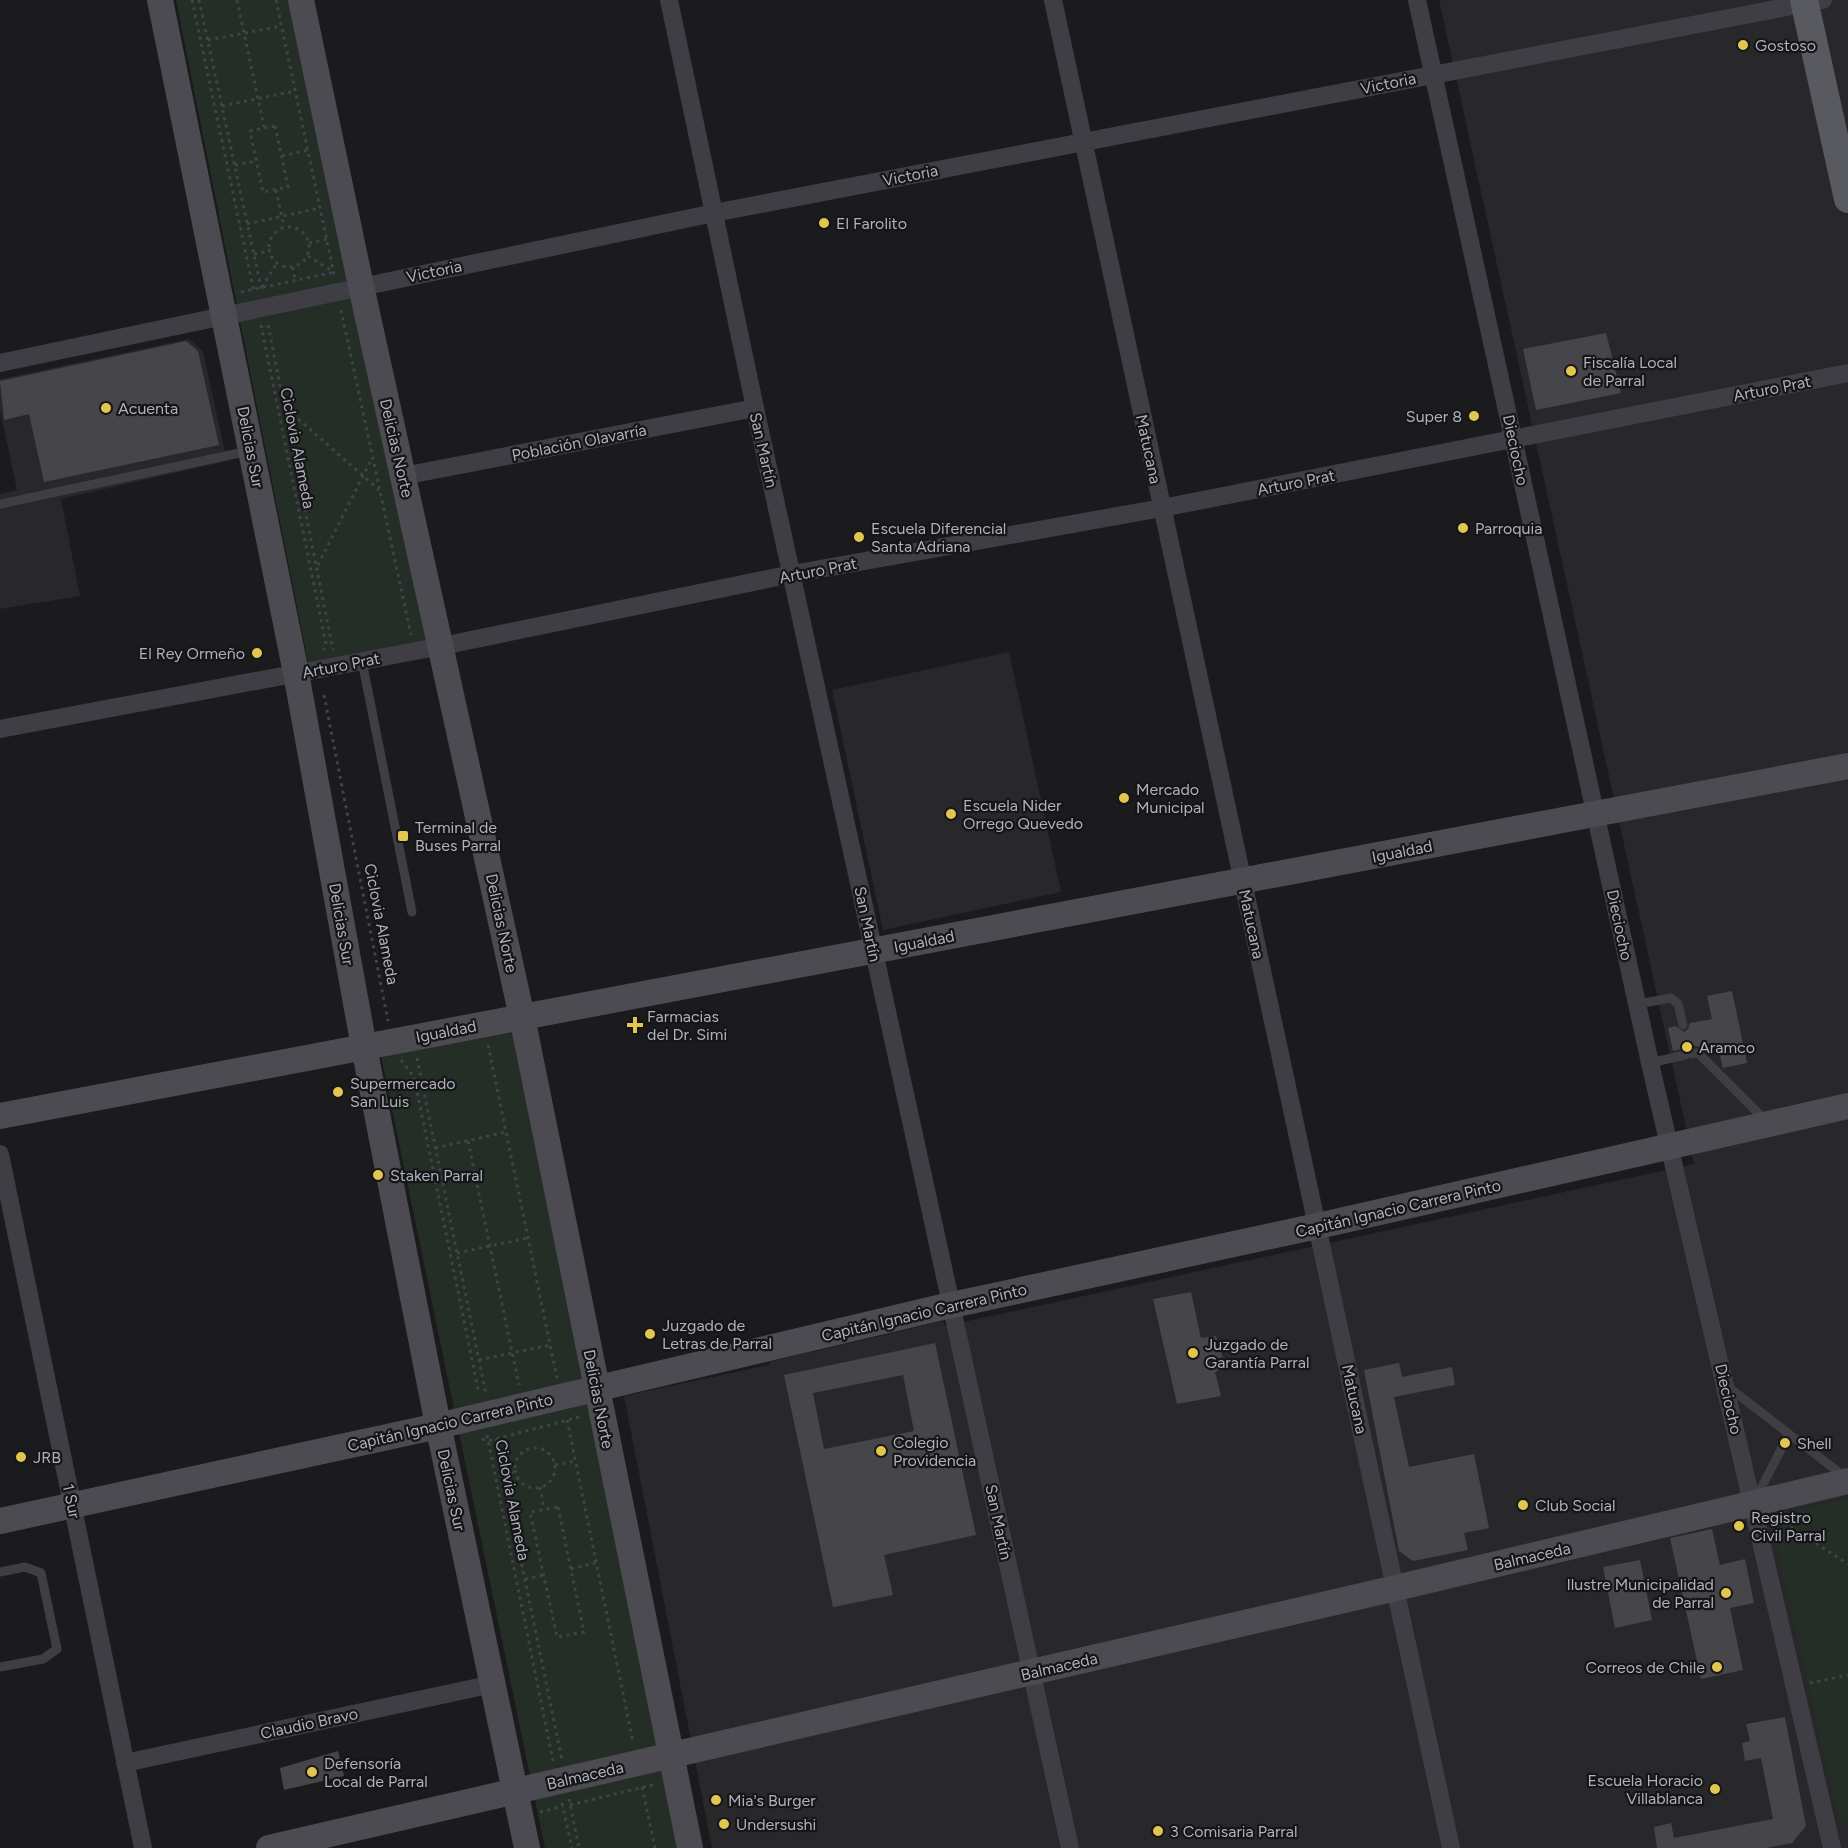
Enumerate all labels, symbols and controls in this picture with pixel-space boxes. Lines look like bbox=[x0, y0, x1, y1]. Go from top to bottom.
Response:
place label: Gostoso bbox=[1755, 36, 1816, 55]
marker: Gostoso bbox=[1736, 38, 1750, 52]
street label: Victoria bbox=[1359, 69, 1417, 98]
street label: Victoria bbox=[881, 161, 939, 190]
place label: El Farolito bbox=[836, 214, 907, 233]
marker: El Farolito bbox=[817, 216, 831, 230]
street label: Victoria bbox=[405, 256, 463, 287]
place label: Fiscalía Local de Parral bbox=[1583, 353, 1677, 390]
marker: Fiscalía Local de Parral bbox=[1564, 364, 1578, 378]
street label: Arturo Prat bbox=[1732, 372, 1813, 405]
street label: Ciclovia Alameda bbox=[276, 386, 319, 510]
street label: Delicias Norte bbox=[376, 397, 417, 500]
place label: Acuenta bbox=[118, 399, 178, 418]
marker: Acuenta bbox=[99, 401, 113, 415]
street label: Delicias Sur bbox=[233, 405, 268, 490]
place label: Super 8 bbox=[1406, 407, 1462, 426]
marker: Super 8 bbox=[1467, 409, 1481, 423]
street label: San Martín bbox=[746, 411, 781, 490]
street label: Matucana bbox=[1132, 413, 1165, 486]
street label: Dieciocho bbox=[1499, 413, 1532, 487]
street label: Población Olavarría bbox=[510, 420, 648, 465]
street label: Arturo Prat bbox=[1256, 466, 1337, 499]
place label: Escuela Diferencial Santa Adriana bbox=[871, 519, 1006, 556]
place label: Parroquia bbox=[1475, 519, 1542, 538]
marker: Parroquia bbox=[1456, 521, 1470, 535]
marker: Escuela Diferencial Santa Adriana bbox=[852, 530, 866, 544]
street label: Arturo Prat bbox=[778, 554, 859, 587]
place label: El Rey Ormeño bbox=[139, 644, 245, 663]
marker: El Rey Ormeño bbox=[250, 646, 264, 660]
street label: Arturo Prat bbox=[301, 649, 382, 682]
place label: Mercado Municipal bbox=[1136, 780, 1205, 817]
marker: Mercado Municipal bbox=[1117, 791, 1131, 805]
place label: Escuela Nider Orrego Quevedo bbox=[963, 796, 1083, 833]
marker: Escuela Nider Orrego Quevedo bbox=[944, 807, 958, 821]
place label: Terminal de Buses Parral bbox=[415, 818, 501, 855]
marker: Terminal de Buses Parral bbox=[396, 829, 410, 843]
street label: Igualdad bbox=[1370, 836, 1434, 867]
street label: Ciclovia Alameda bbox=[360, 862, 403, 986]
street label: Delicias Norte bbox=[482, 872, 521, 975]
street label: Delicias Sur bbox=[325, 882, 358, 967]
street label: San Martín bbox=[850, 885, 885, 964]
street label: Matucana bbox=[1235, 888, 1268, 961]
street label: Dieciocho bbox=[1603, 888, 1636, 962]
street label: Igualdad bbox=[892, 926, 956, 957]
place label: Farmacias del Dr. Simi bbox=[647, 1007, 727, 1044]
street label: Igualdad bbox=[414, 1016, 478, 1047]
marker: Farmacias del Dr. Simi bbox=[628, 1018, 642, 1032]
place label: Aramco bbox=[1699, 1038, 1755, 1057]
marker: Aramco bbox=[1680, 1040, 1694, 1054]
place label: Supermercado San Luis bbox=[350, 1074, 456, 1111]
marker: Supermercado San Luis bbox=[331, 1085, 345, 1099]
place label: Staken Parral bbox=[390, 1166, 483, 1185]
marker: Staken Parral bbox=[371, 1168, 385, 1182]
street label: Capitán Ignacio Carrera Pinto bbox=[1294, 1176, 1503, 1241]
street label: Capitán Ignacio Carrera Pinto bbox=[820, 1280, 1029, 1345]
place label: Juzgado de Letras de Parral bbox=[662, 1316, 772, 1353]
marker: Juzgado de Letras de Parral bbox=[643, 1327, 657, 1341]
place label: Juzgado de Garantía Parral bbox=[1205, 1335, 1309, 1372]
marker: Juzgado de Garantía Parral bbox=[1186, 1346, 1200, 1360]
street label: Delicias Norte bbox=[580, 1348, 617, 1451]
street label: Dieciocho bbox=[1711, 1362, 1746, 1436]
street label: Matucana bbox=[1338, 1363, 1371, 1436]
street label: Capitán Ignacio Carrera Pinto bbox=[346, 1390, 555, 1455]
place label: Colegio Providencia bbox=[893, 1433, 976, 1470]
place label: Shell bbox=[1797, 1434, 1832, 1453]
marker: Shell bbox=[1778, 1436, 1792, 1450]
street label: Ciclovia Alameda bbox=[491, 1438, 534, 1562]
marker: Colegio Providencia bbox=[874, 1444, 888, 1458]
street label: Delicias Sur bbox=[434, 1447, 470, 1533]
place label: JRB bbox=[33, 1448, 61, 1467]
marker: JRB bbox=[14, 1450, 28, 1464]
street label: 1 Sur bbox=[59, 1482, 85, 1521]
street label: San Martín bbox=[981, 1483, 1016, 1562]
place label: Club Social bbox=[1535, 1496, 1615, 1515]
marker: Club Social bbox=[1516, 1498, 1530, 1512]
place label: Registro Civil Parral bbox=[1751, 1508, 1826, 1545]
marker: Registro Civil Parral bbox=[1732, 1519, 1746, 1533]
street label: Balmaceda bbox=[1492, 1538, 1572, 1575]
place label: Ilustre Municipalidad de Parral bbox=[1566, 1575, 1714, 1612]
marker: Ilustre Municipalidad de Parral bbox=[1719, 1586, 1733, 1600]
street label: Balmaceda bbox=[1019, 1648, 1099, 1685]
place label: Correos de Chile bbox=[1585, 1658, 1705, 1677]
marker: Correos de Chile bbox=[1710, 1660, 1724, 1674]
street label: Claudio Bravo bbox=[259, 1704, 360, 1743]
place label: Defensoría Local de Parral bbox=[324, 1754, 428, 1791]
street label: Balmaceda bbox=[545, 1757, 625, 1794]
marker: Defensoría Local de Parral bbox=[305, 1765, 319, 1779]
place label: Escuela Horacio Villablanca bbox=[1588, 1771, 1703, 1808]
marker: Escuela Horacio Villablanca bbox=[1708, 1782, 1722, 1796]
place label: Mia's Burger bbox=[728, 1791, 816, 1810]
marker: Mia's Burger bbox=[709, 1793, 723, 1807]
place label: Undersushi bbox=[736, 1815, 816, 1834]
marker: Undersushi bbox=[717, 1817, 731, 1831]
place label: 3 Comisaria Parral bbox=[1170, 1822, 1297, 1841]
marker: 3 Comisaria Parral bbox=[1151, 1824, 1165, 1838]

